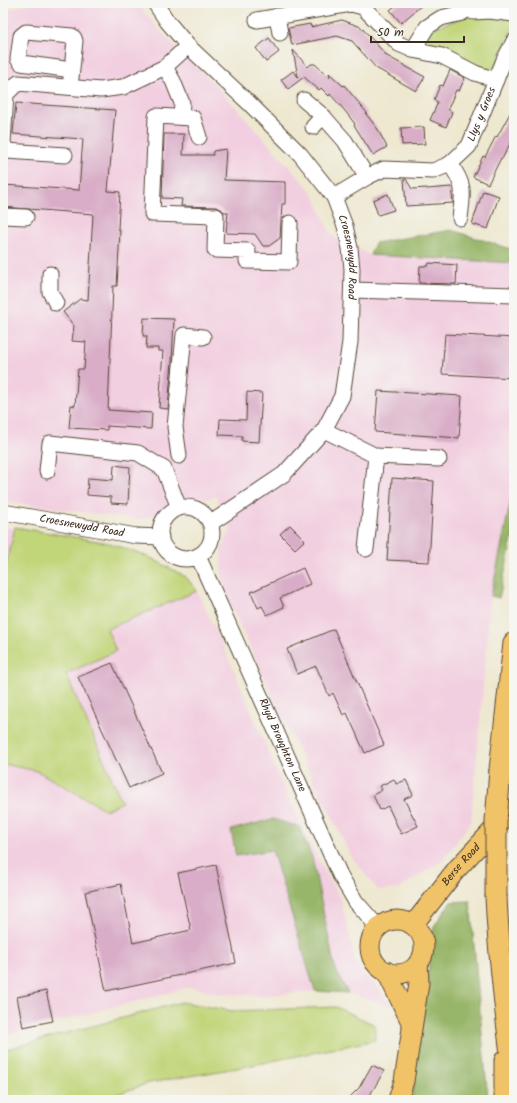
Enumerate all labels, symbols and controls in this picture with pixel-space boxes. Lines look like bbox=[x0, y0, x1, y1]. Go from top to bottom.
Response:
scale bar bbox=[371, 18, 464, 44]
text: 50 m bbox=[377, 23, 404, 42]
street label: Llys y Groes bbox=[463, 84, 501, 145]
street label: Croesnewydd Road bbox=[332, 212, 361, 300]
street label: Croesnewydd Road bbox=[38, 510, 126, 543]
street label: Rhyd Broughton Lane bbox=[253, 695, 311, 795]
street label: Berse Road bbox=[437, 839, 485, 890]

